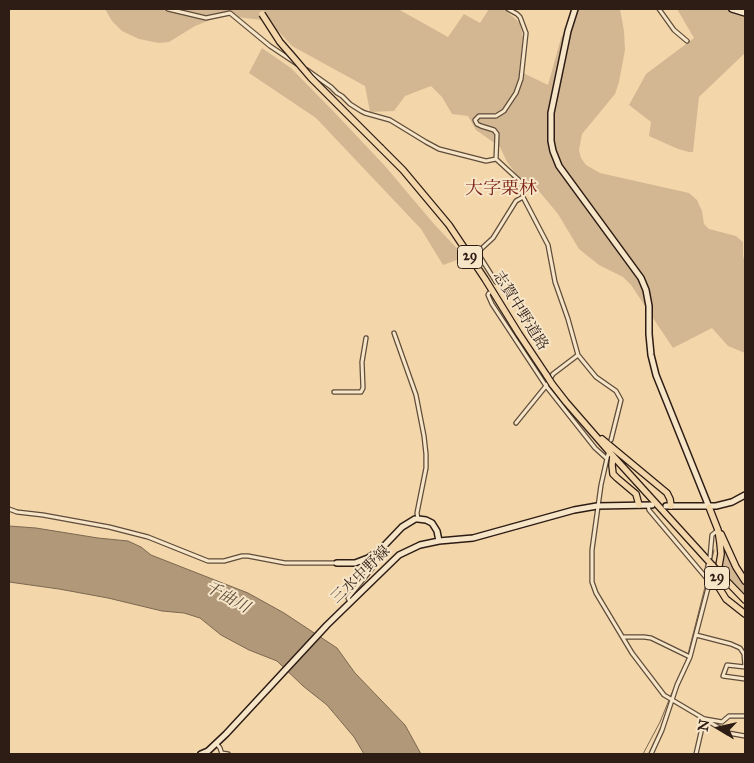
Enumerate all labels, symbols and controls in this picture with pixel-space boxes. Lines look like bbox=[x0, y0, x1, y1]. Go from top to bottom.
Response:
district label: 大字栗林 bbox=[465, 179, 537, 201]
road number: 29 bbox=[458, 246, 482, 268]
street label: 志賀中野道路 bbox=[489, 268, 551, 354]
street label: 三水中野線 bbox=[328, 542, 394, 608]
road number: 29 bbox=[704, 566, 730, 590]
water label: 千曲川 bbox=[201, 578, 253, 618]
north arrow bbox=[694, 703, 744, 753]
text: N bbox=[694, 718, 713, 733]

